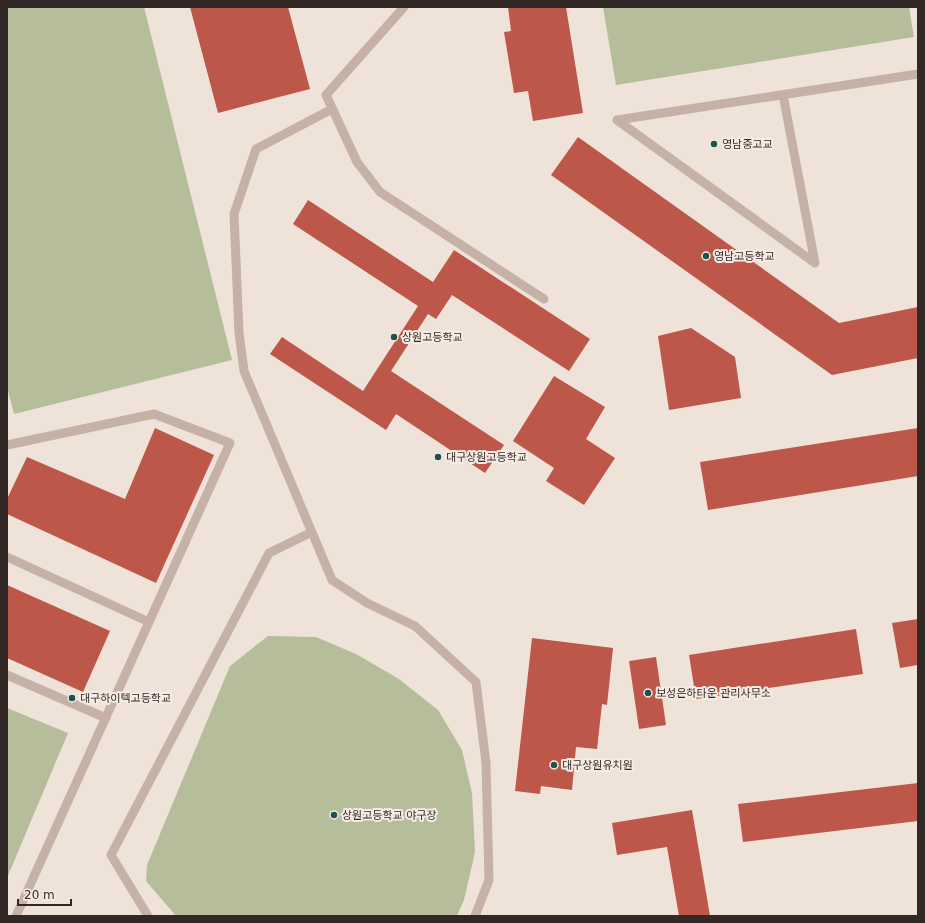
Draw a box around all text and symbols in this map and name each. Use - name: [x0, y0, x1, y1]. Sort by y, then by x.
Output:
- place label: 영남중고교: [722, 138, 773, 151]
- marker: 영남중고교: [709, 139, 719, 149]
- place label: 영남고등학교: [714, 250, 775, 263]
- marker: 영남고등학교: [701, 251, 711, 261]
- place label: 상원고등학교: [402, 331, 463, 344]
- marker: 상원고등학교: [389, 332, 399, 342]
- place label: 대구상원고등학교: [446, 451, 527, 464]
- marker: 대구상원고등학교: [433, 452, 443, 462]
- place label: 보성은하타운 관리사무소: [656, 687, 771, 700]
- marker: 보성은하타운 관리사무소: [643, 688, 653, 698]
- place label: 대구하이텍고등학교: [80, 692, 171, 705]
- marker: 대구하이텍고등학교: [67, 693, 77, 703]
- place label: 대구상원유치원: [562, 759, 633, 772]
- marker: 대구상원유치원: [549, 760, 559, 770]
- place label: 상원고등학교 야구장: [342, 809, 437, 822]
- marker: 상원고등학교 야구장: [329, 810, 339, 820]
- scale bar: [18, 881, 71, 907]
- text: 20 m: [24, 888, 55, 902]

